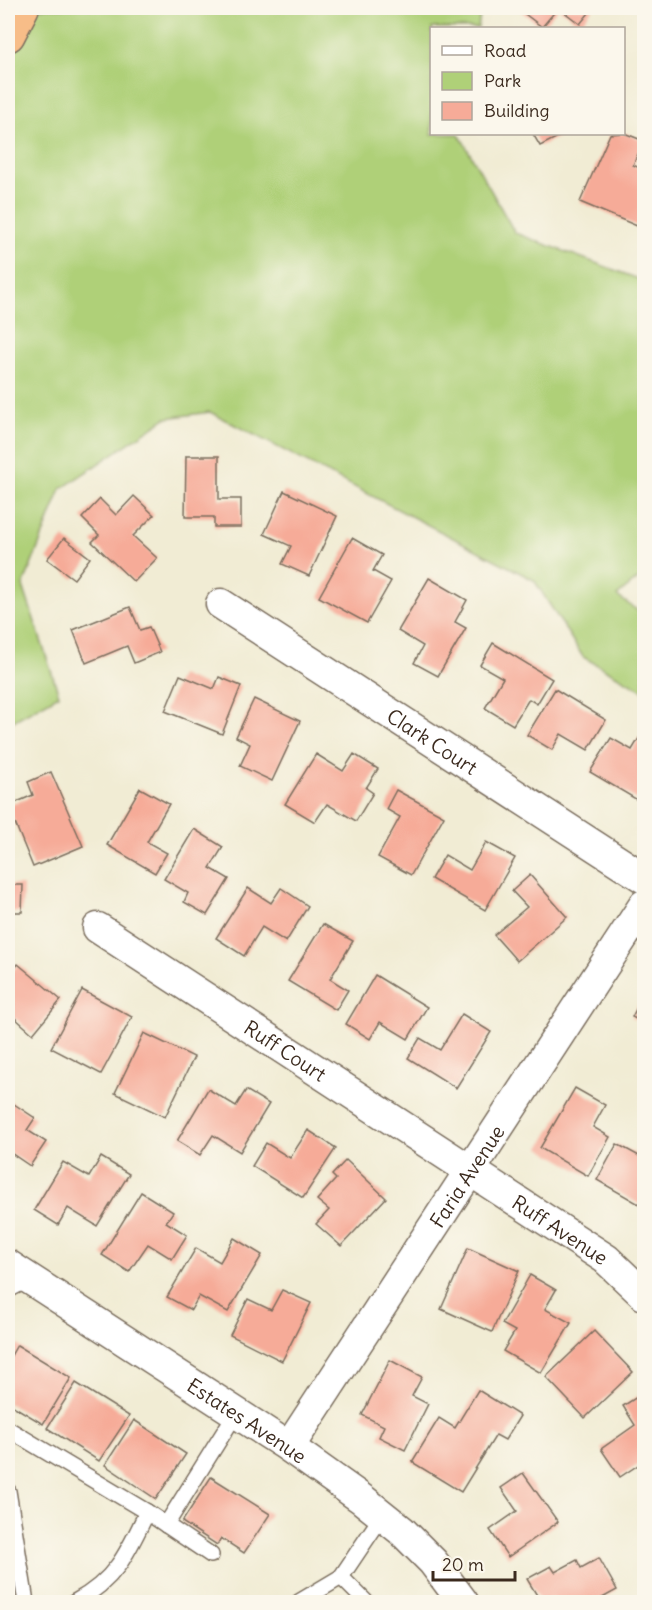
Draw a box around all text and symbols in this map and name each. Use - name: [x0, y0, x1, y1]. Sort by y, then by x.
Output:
- legend: [430, 27, 625, 135]
- text: Road: [484, 39, 527, 62]
- text: Park: [484, 69, 521, 92]
- text: Building: [484, 99, 549, 122]
- street label: Clark Court: [382, 703, 483, 780]
- street label: Ruff Court: [240, 1014, 332, 1086]
- street label: Faria Avenue: [424, 1120, 509, 1232]
- street label: Ruff Avenue: [508, 1189, 613, 1270]
- street label: Estates Avenue: [183, 1372, 312, 1468]
- scale bar: [433, 1544, 516, 1582]
- text: 20 m: [442, 1553, 484, 1576]

